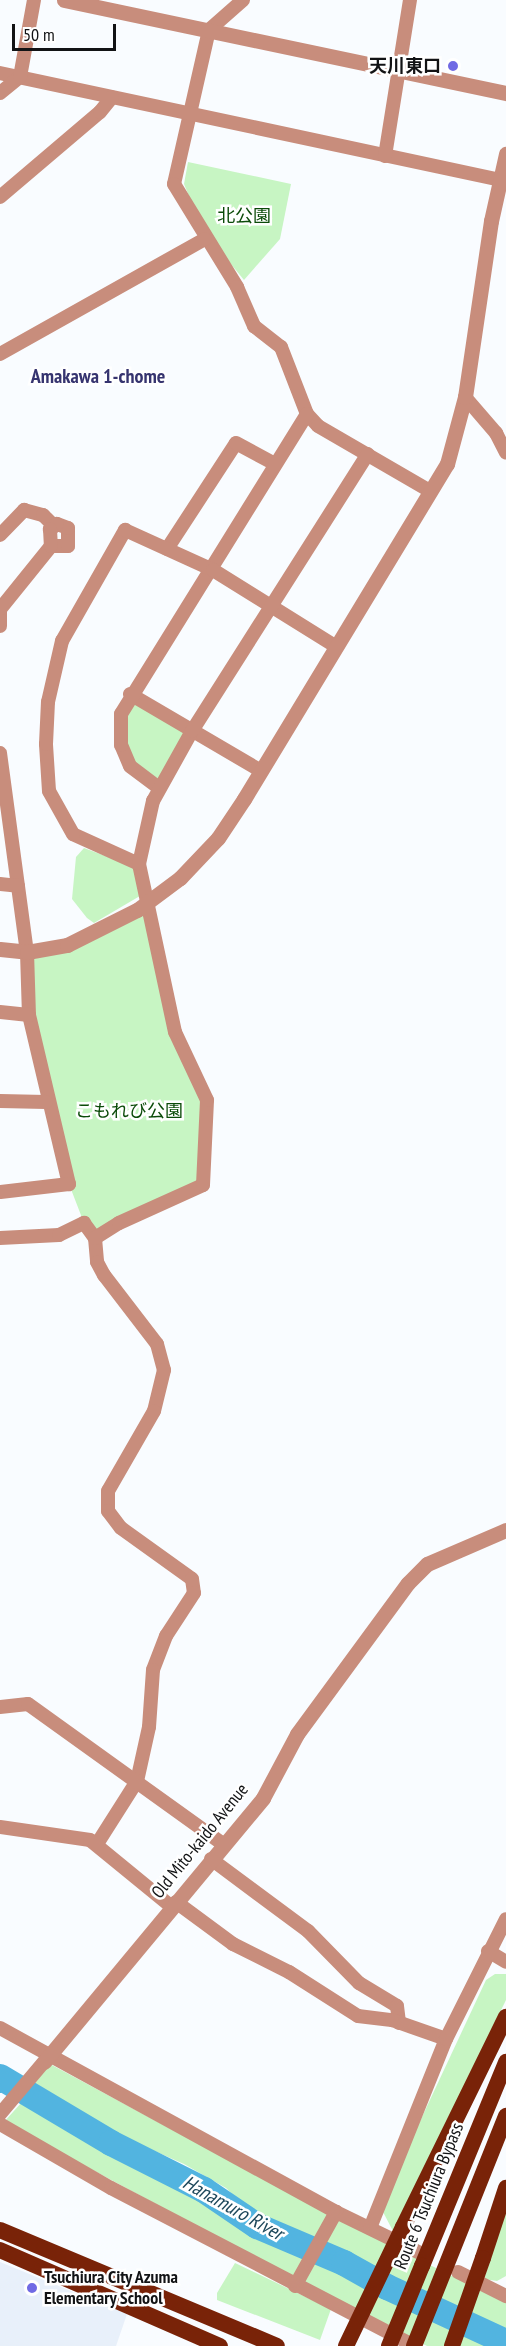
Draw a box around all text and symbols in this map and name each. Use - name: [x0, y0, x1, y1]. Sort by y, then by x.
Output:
- scale bar: [15, 12, 118, 50]
- text: 50 m: [23, 23, 55, 46]
- place label: 天川東口: [369, 55, 441, 77]
- marker: 天川東口: [446, 59, 460, 73]
- park label: 北公園: [217, 205, 271, 227]
- district label: Amakawa 1-chome: [31, 364, 165, 388]
- park label: こもれび公園: [75, 1100, 183, 1122]
- street label: Old Mito-kaido Avenue: [147, 1779, 253, 1903]
- street label: Route 6 Tsuchiura Bypass: [390, 2119, 468, 2273]
- water label: Hanamuro River: [179, 2171, 287, 2245]
- place label: Tsuchiura City Azuma Elementary School: [44, 2267, 179, 2310]
- marker: Tsuchiura City Azuma Elementary School: [25, 2281, 39, 2295]

